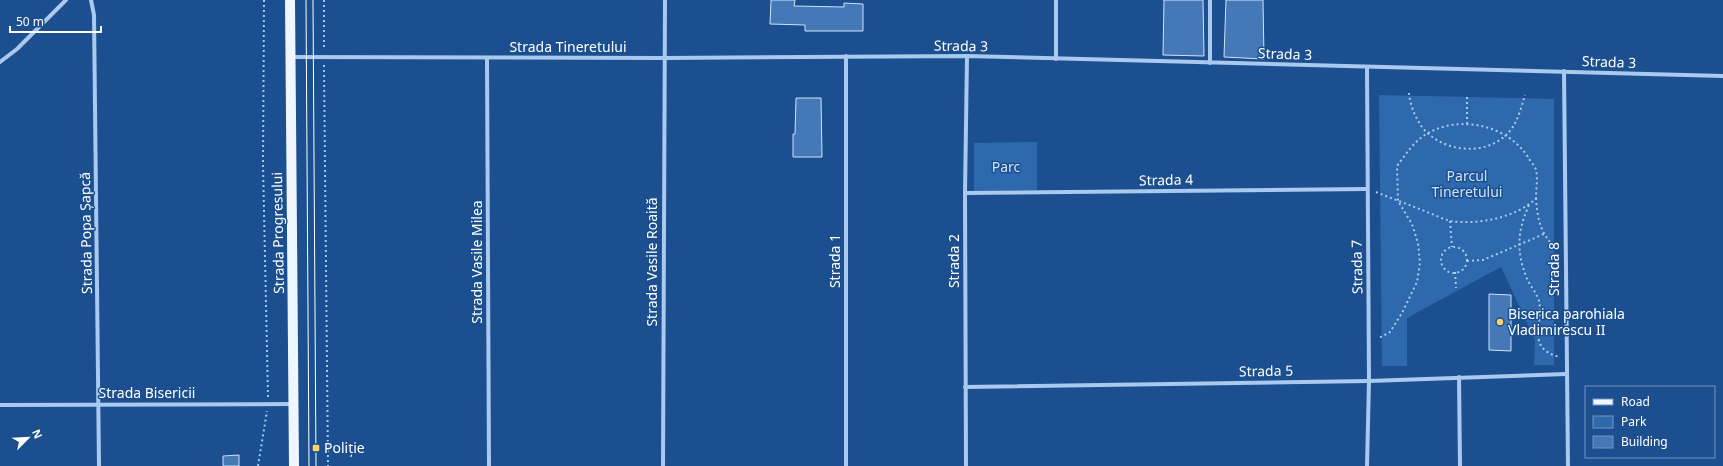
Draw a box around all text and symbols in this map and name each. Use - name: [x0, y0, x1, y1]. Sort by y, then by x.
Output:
- scale bar: [10, 8, 101, 34]
- text: 50 m: [16, 13, 44, 30]
- street label: Strada 3: [934, 36, 988, 55]
- street label: Strada Tineretului: [509, 37, 627, 56]
- street label: Strada 3: [1258, 43, 1312, 64]
- street label: Strada 3: [1582, 51, 1636, 72]
- park label: Parc: [992, 157, 1021, 176]
- park label: Parcul Tineretului: [1432, 166, 1502, 201]
- street label: Strada 4: [1139, 170, 1193, 189]
- street label: Strada Popa Șapcă: [75, 172, 96, 294]
- street label: Strada Progresului: [267, 172, 288, 294]
- street label: Strada Vasile Roaită: [642, 197, 661, 327]
- street label: Strada Vasile Milea: [467, 200, 486, 324]
- street label: Strada 1: [825, 234, 844, 288]
- street label: Strada 2: [944, 234, 963, 288]
- street label: Strada 7: [1347, 240, 1366, 294]
- street label: Strada 8: [1544, 242, 1563, 296]
- place label: Biserica parohiala Vladimirescu II: [1508, 304, 1625, 339]
- marker: Biserica parohiala Vladimirescu II: [1495, 317, 1505, 327]
- street label: Strada 5: [1239, 361, 1293, 380]
- street label: Strada Bisericii: [99, 383, 195, 402]
- legend: [1585, 386, 1715, 458]
- text: Road: [1621, 393, 1650, 410]
- text: Park: [1621, 413, 1647, 430]
- north arrow: [8, 418, 48, 458]
- text: N: [29, 427, 46, 441]
- text: Building: [1621, 433, 1668, 450]
- place label: Poliție: [324, 438, 365, 457]
- marker: Poliție: [311, 443, 321, 453]

